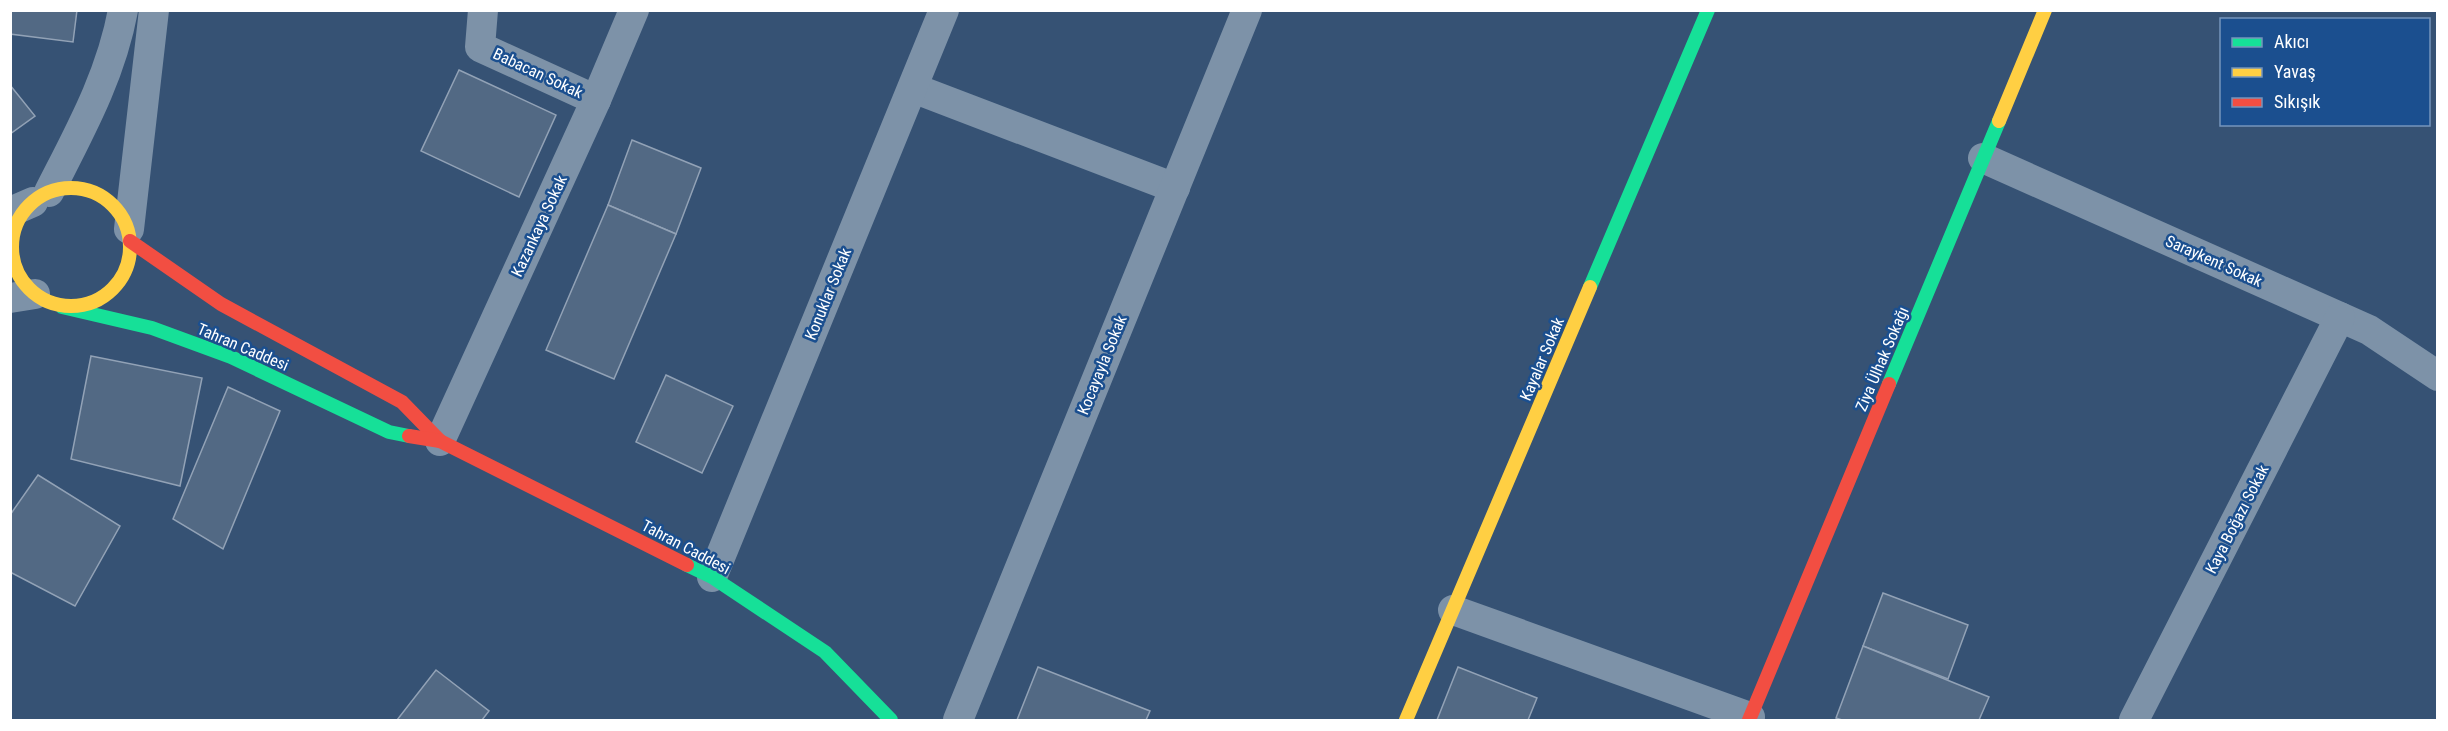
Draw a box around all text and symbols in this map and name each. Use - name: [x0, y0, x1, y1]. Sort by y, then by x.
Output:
- legend: [2220, 18, 2430, 126]
- text: Akıcı: [2274, 31, 2309, 52]
- street label: Babacan Sokak: [490, 44, 587, 102]
- text: Yavaş: [2274, 61, 2316, 82]
- text: Sıkışık: [2274, 91, 2320, 112]
- street label: Kazankaya Sokak: [507, 171, 571, 280]
- street label: Saraykent Sokak: [2163, 231, 2266, 291]
- street label: Konuklar Sokak: [801, 244, 855, 343]
- street label: Ziya Ülhak Sokağı: [1851, 304, 1913, 414]
- street label: Kocayayla Sokak: [1073, 312, 1131, 418]
- street label: Kayalar Sokak: [1516, 314, 1568, 404]
- street label: Tahran Caddesi: [194, 319, 292, 375]
- street label: Kaya Boğazı Sokak: [2201, 461, 2273, 576]
- street label: Tahran Caddesi: [638, 516, 734, 578]

